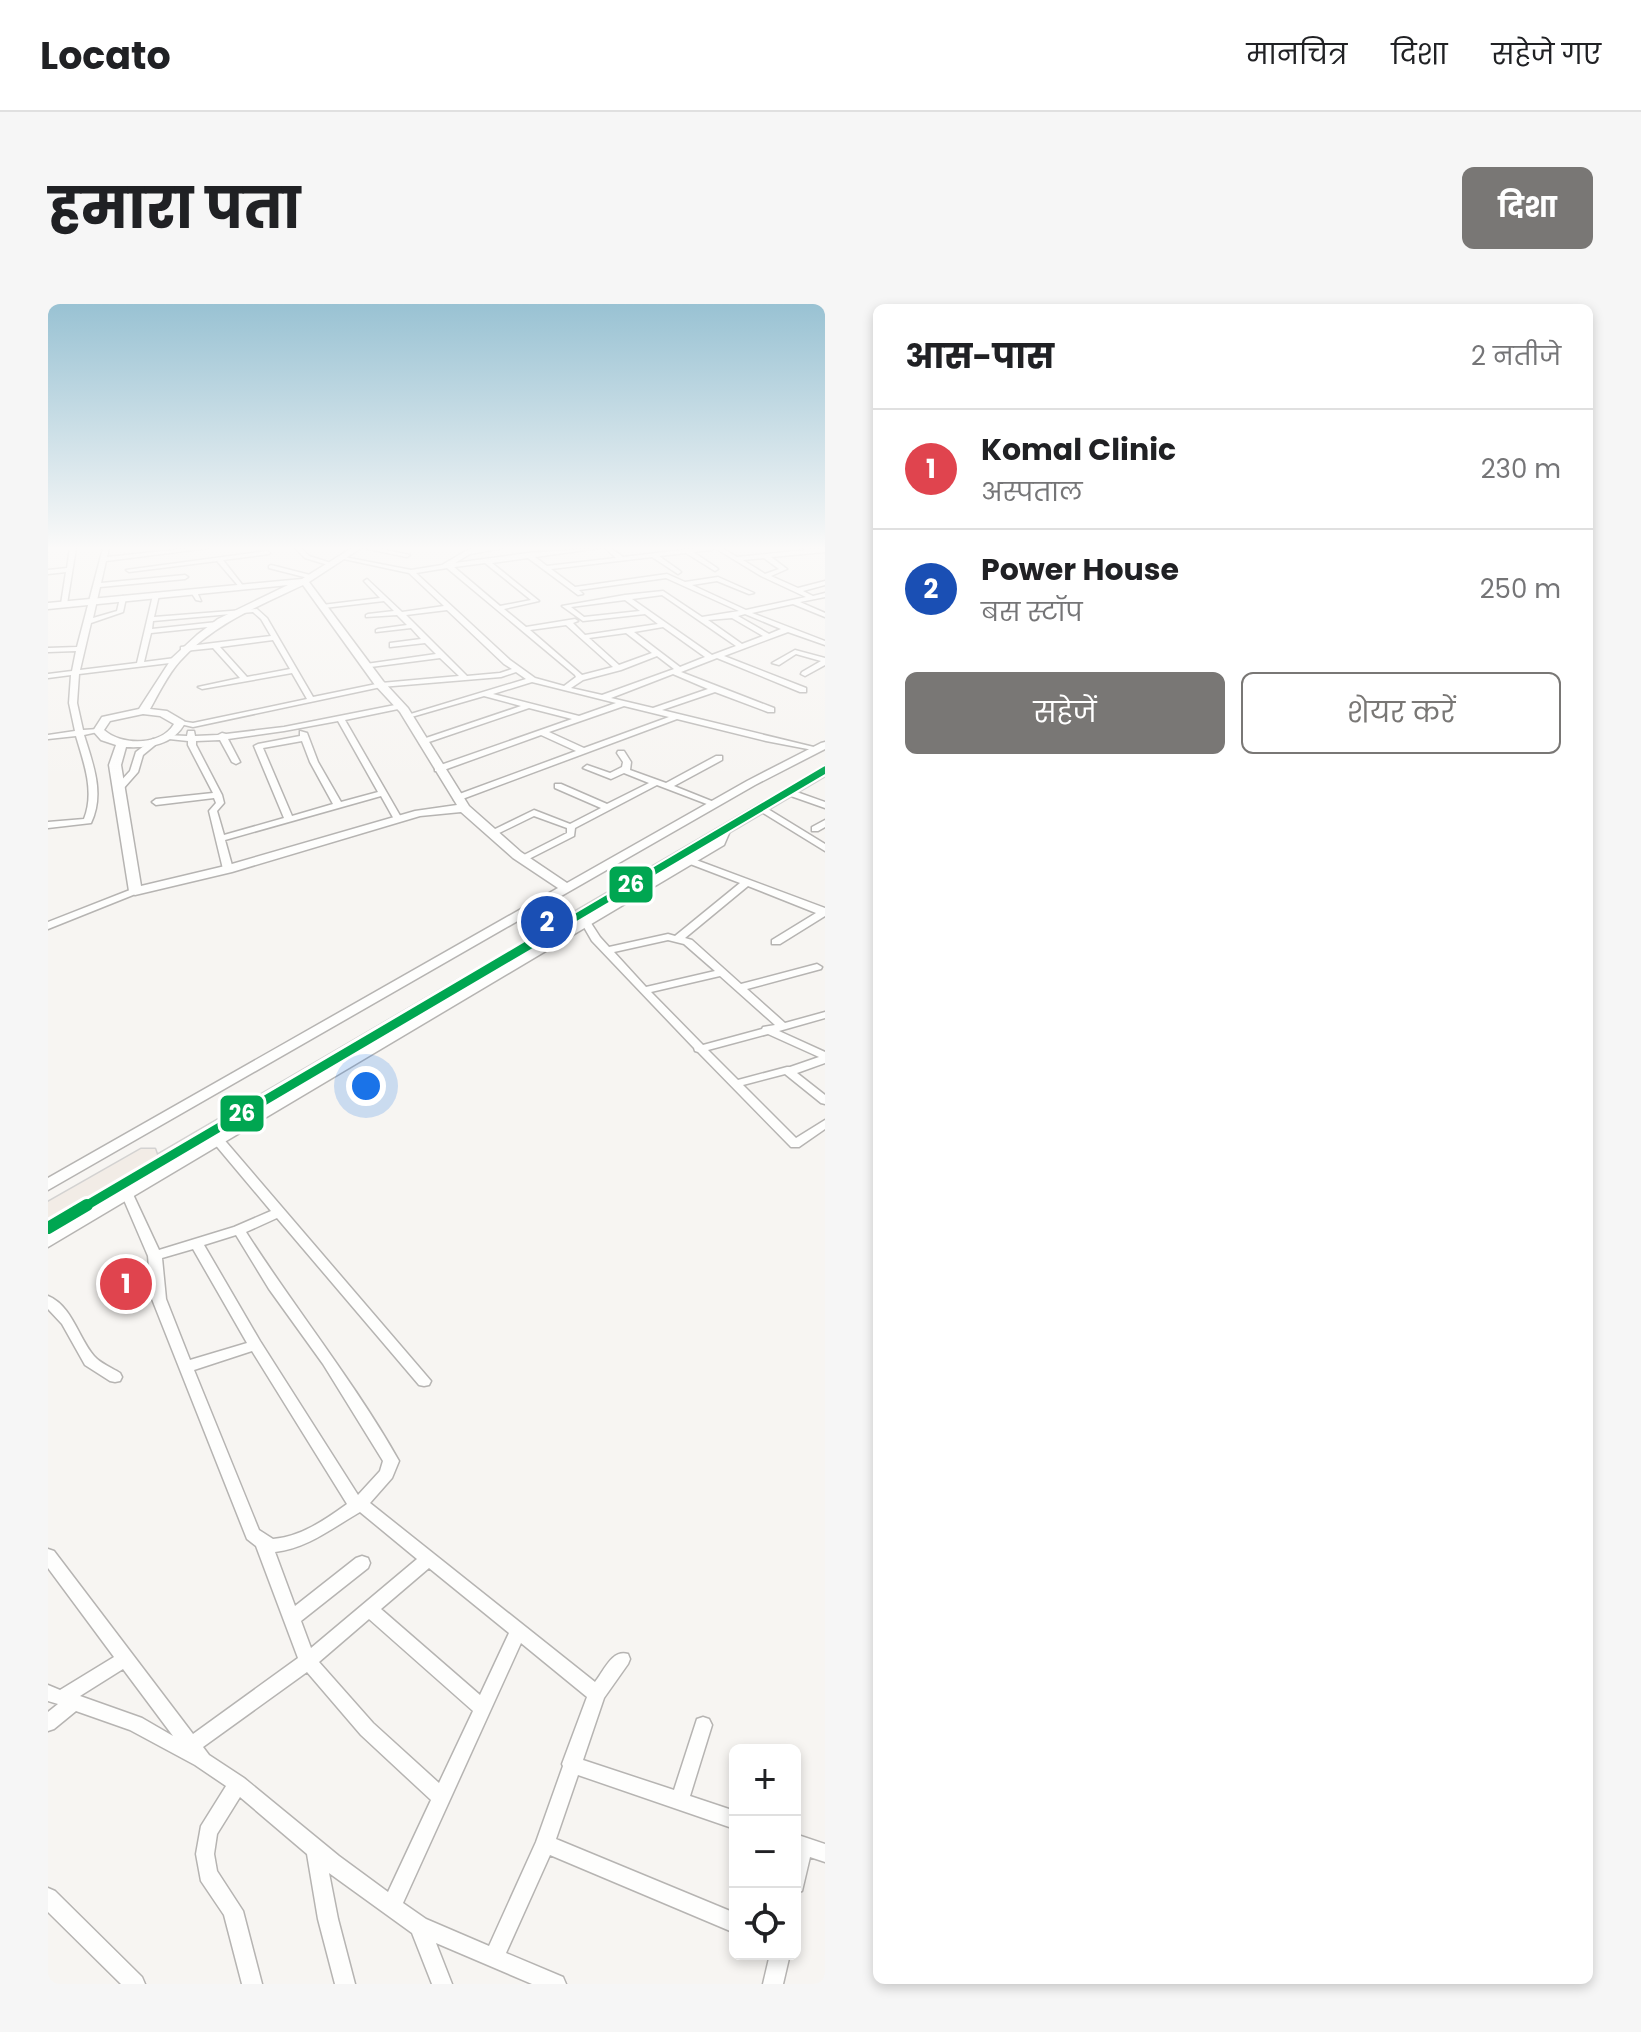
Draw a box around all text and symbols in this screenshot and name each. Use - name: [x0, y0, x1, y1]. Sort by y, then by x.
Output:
- text: Locato: [40, 29, 171, 82]
- text: मानचित्र: [1247, 35, 1347, 74]
- text: दिशा: [1391, 35, 1448, 74]
- text: सहेजे गए: [1492, 35, 1601, 74]
- button: दिशा: [1462, 167, 1593, 249]
- text: हमारा पता: [48, 169, 301, 248]
- text: आस-पास: [905, 332, 1054, 380]
- text: 2 नतीजे: [1471, 338, 1561, 374]
- text: Komal Clinic: [981, 428, 1176, 471]
- text: 1: [926, 451, 936, 487]
- text: 230 m: [1481, 451, 1561, 487]
- text: अस्पताल: [981, 474, 1082, 510]
- text: Power House: [981, 548, 1179, 591]
- text: 2: [924, 571, 938, 607]
- text: 250 m: [1480, 571, 1561, 607]
- text: बस स्टॉप: [981, 594, 1082, 630]
- button: सहेजें: [905, 672, 1225, 754]
- button: शेयर करें: [1241, 672, 1561, 754]
- line badge: 26: [608, 865, 654, 904]
- text: 26: [618, 869, 644, 900]
- pin: 2: [521, 892, 573, 952]
- your location: [346, 1066, 386, 1106]
- line badge: 26: [219, 1094, 265, 1133]
- text: 26: [229, 1098, 255, 1129]
- pin: 1: [100, 1254, 152, 1314]
- map controls: [729, 1744, 801, 1960]
- button: +: [729, 1744, 801, 1816]
- button: −: [729, 1816, 801, 1888]
- button: locate: [729, 1888, 801, 1960]

